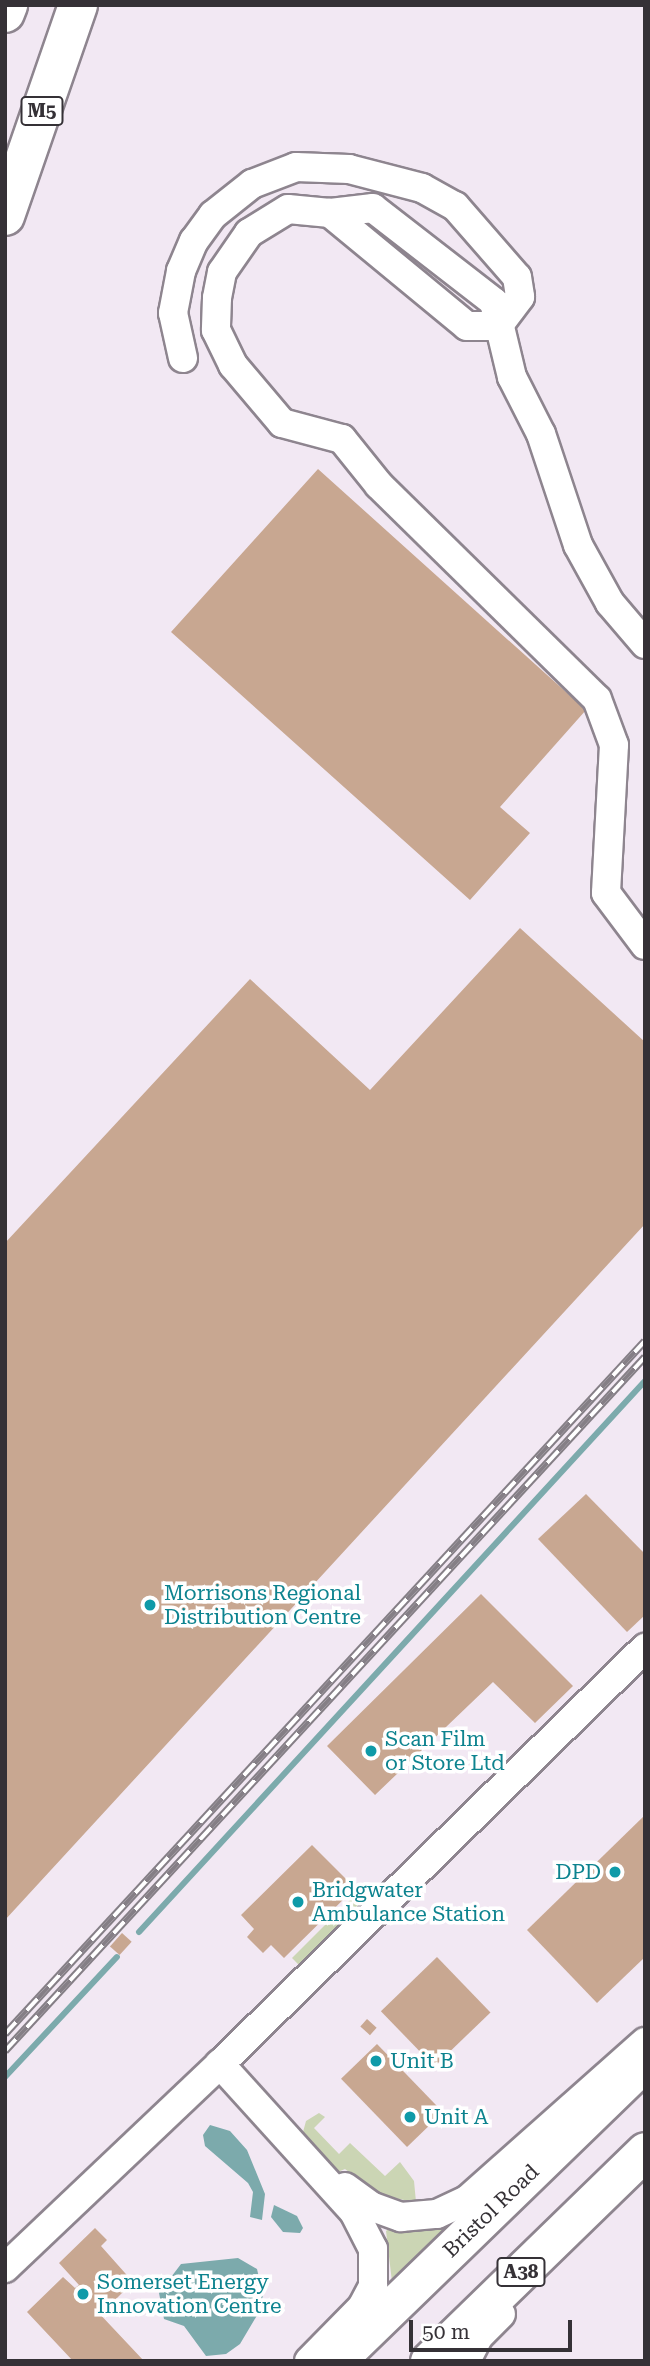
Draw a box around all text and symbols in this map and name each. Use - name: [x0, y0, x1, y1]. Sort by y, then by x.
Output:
- road number: M5: [19, 96, 65, 127]
- place label: Morrisons Regional Distribution Centre: [164, 1580, 361, 1630]
- marker: Morrisons Regional Distribution Centre: [142, 1597, 158, 1613]
- place label: Scan Film or Store Ltd: [385, 1726, 505, 1776]
- marker: Scan Film or Store Ltd: [363, 1743, 379, 1759]
- place label: DPD: [555, 1859, 601, 1885]
- marker: DPD: [607, 1864, 623, 1880]
- place label: Bridgwater Ambulance Station: [312, 1877, 505, 1927]
- marker: Bridgwater Ambulance Station: [290, 1894, 306, 1910]
- place label: Unit B: [390, 2048, 454, 2074]
- marker: Unit B: [368, 2053, 384, 2069]
- place label: Unit A: [424, 2104, 488, 2130]
- marker: Unit A: [402, 2109, 418, 2125]
- street label: Bristol Road: [438, 2159, 544, 2263]
- road number: A38: [495, 2256, 547, 2288]
- place label: Somerset Energy Innovation Centre: [97, 2269, 282, 2319]
- marker: Somerset Energy Innovation Centre: [75, 2286, 91, 2302]
- scale bar: [412, 2306, 575, 2350]
- text: 50 m: [422, 2320, 470, 2344]

